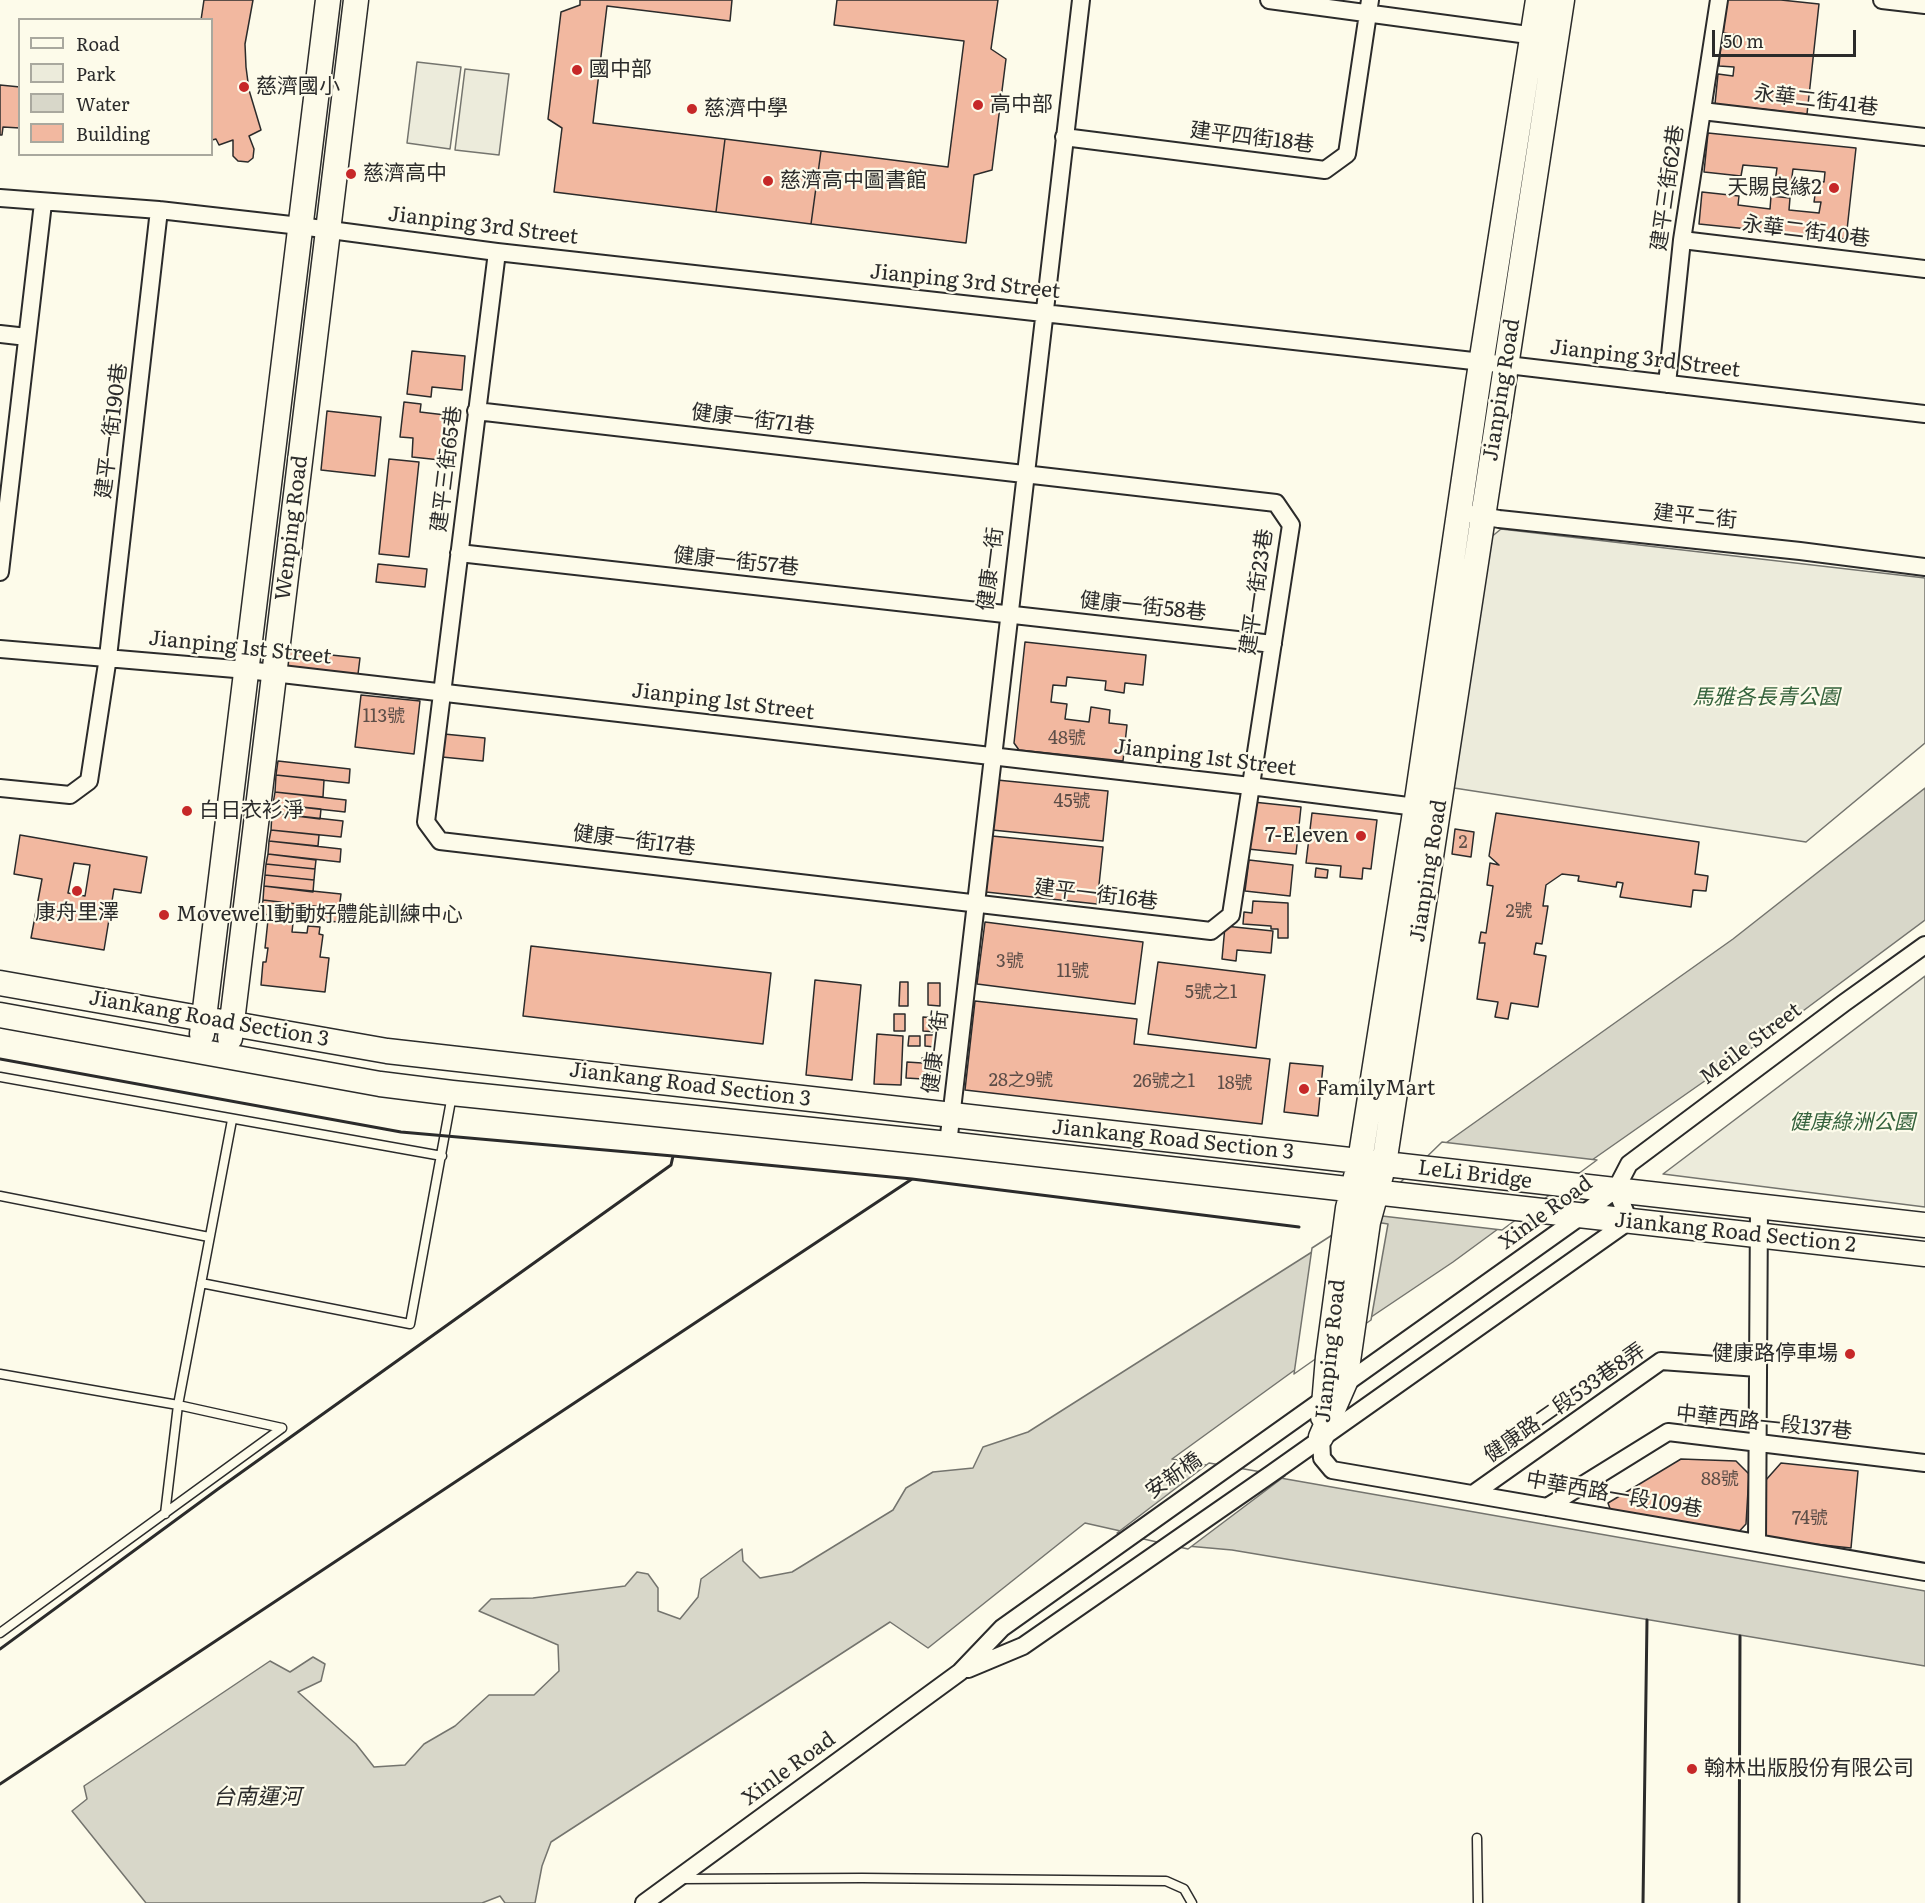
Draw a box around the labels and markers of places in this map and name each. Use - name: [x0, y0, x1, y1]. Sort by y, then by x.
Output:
- place label: 國中部: [589, 57, 652, 83]
- marker: 國中部: [570, 63, 584, 77]
- place label: 慈濟國小: [256, 74, 340, 100]
- marker: 慈濟國小: [237, 80, 251, 94]
- place label: 高中部: [990, 92, 1053, 118]
- place label: 慈濟中學: [704, 96, 788, 122]
- marker: 高中部: [971, 98, 985, 112]
- marker: 慈濟中學: [685, 102, 699, 116]
- place label: 慈濟高中: [363, 161, 447, 187]
- marker: 慈濟高中: [344, 167, 358, 181]
- place label: 慈濟高中圖書館: [780, 168, 927, 194]
- marker: 慈濟高中圖書館: [761, 174, 775, 188]
- place label: 天賜良緣2: [1727, 175, 1822, 201]
- marker: 天賜良緣2: [1827, 181, 1841, 195]
- place label: 白日衣衫淨: [199, 798, 304, 824]
- marker: 白日衣衫淨: [180, 804, 194, 818]
- place label: 7-Eleven: [1265, 823, 1349, 849]
- marker: 7-Eleven: [1354, 829, 1368, 843]
- marker: 康舟里澤: [70, 884, 84, 898]
- place label: 康舟里澤: [35, 900, 119, 926]
- place label: Movewell動動好體能訓練中心: [176, 902, 463, 928]
- marker: Movewell動動好體能訓練中心: [157, 908, 171, 922]
- place label: FamilyMart: [1316, 1076, 1435, 1102]
- marker: FamilyMart: [1297, 1082, 1311, 1096]
- place label: 健康路停車場: [1712, 1341, 1838, 1367]
- marker: 健康路停車場: [1843, 1347, 1857, 1361]
- place label: 翰林出版股份有限公司: [1704, 1756, 1914, 1782]
- marker: 翰林出版股份有限公司: [1685, 1762, 1699, 1776]

